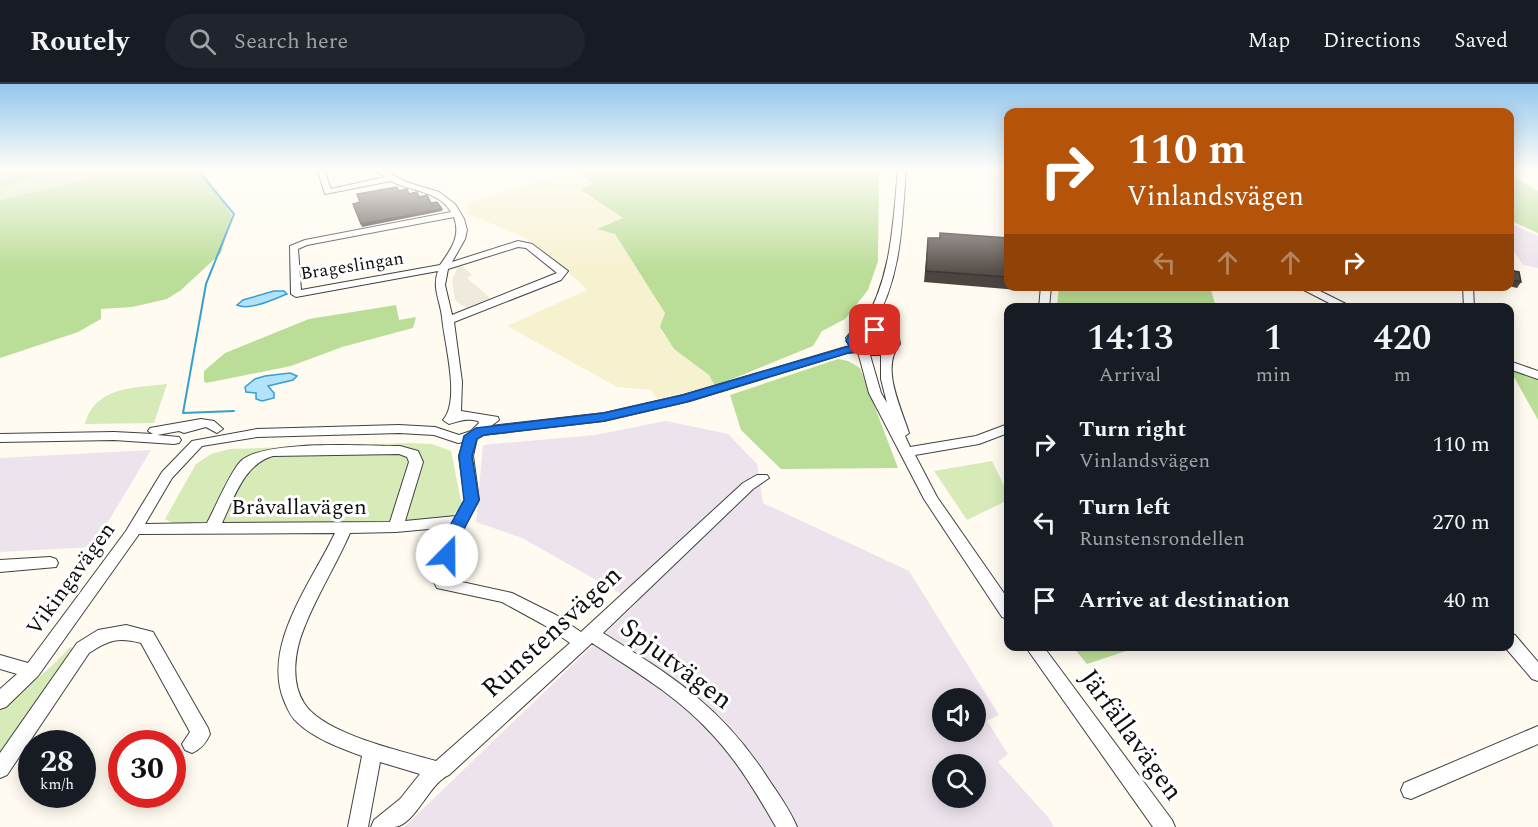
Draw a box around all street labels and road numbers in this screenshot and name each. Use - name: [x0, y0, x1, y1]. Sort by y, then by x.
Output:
- street label: Brageslingan: [298, 245, 406, 287]
- street label: Bråvallavägen: [231, 491, 367, 524]
- street label: Vikingavägen: [18, 515, 124, 643]
- street label: Runstensvägen: [472, 555, 632, 709]
- street label: Spjutvägen: [611, 607, 741, 721]
- street label: Järfällavägen: [1069, 660, 1193, 810]

